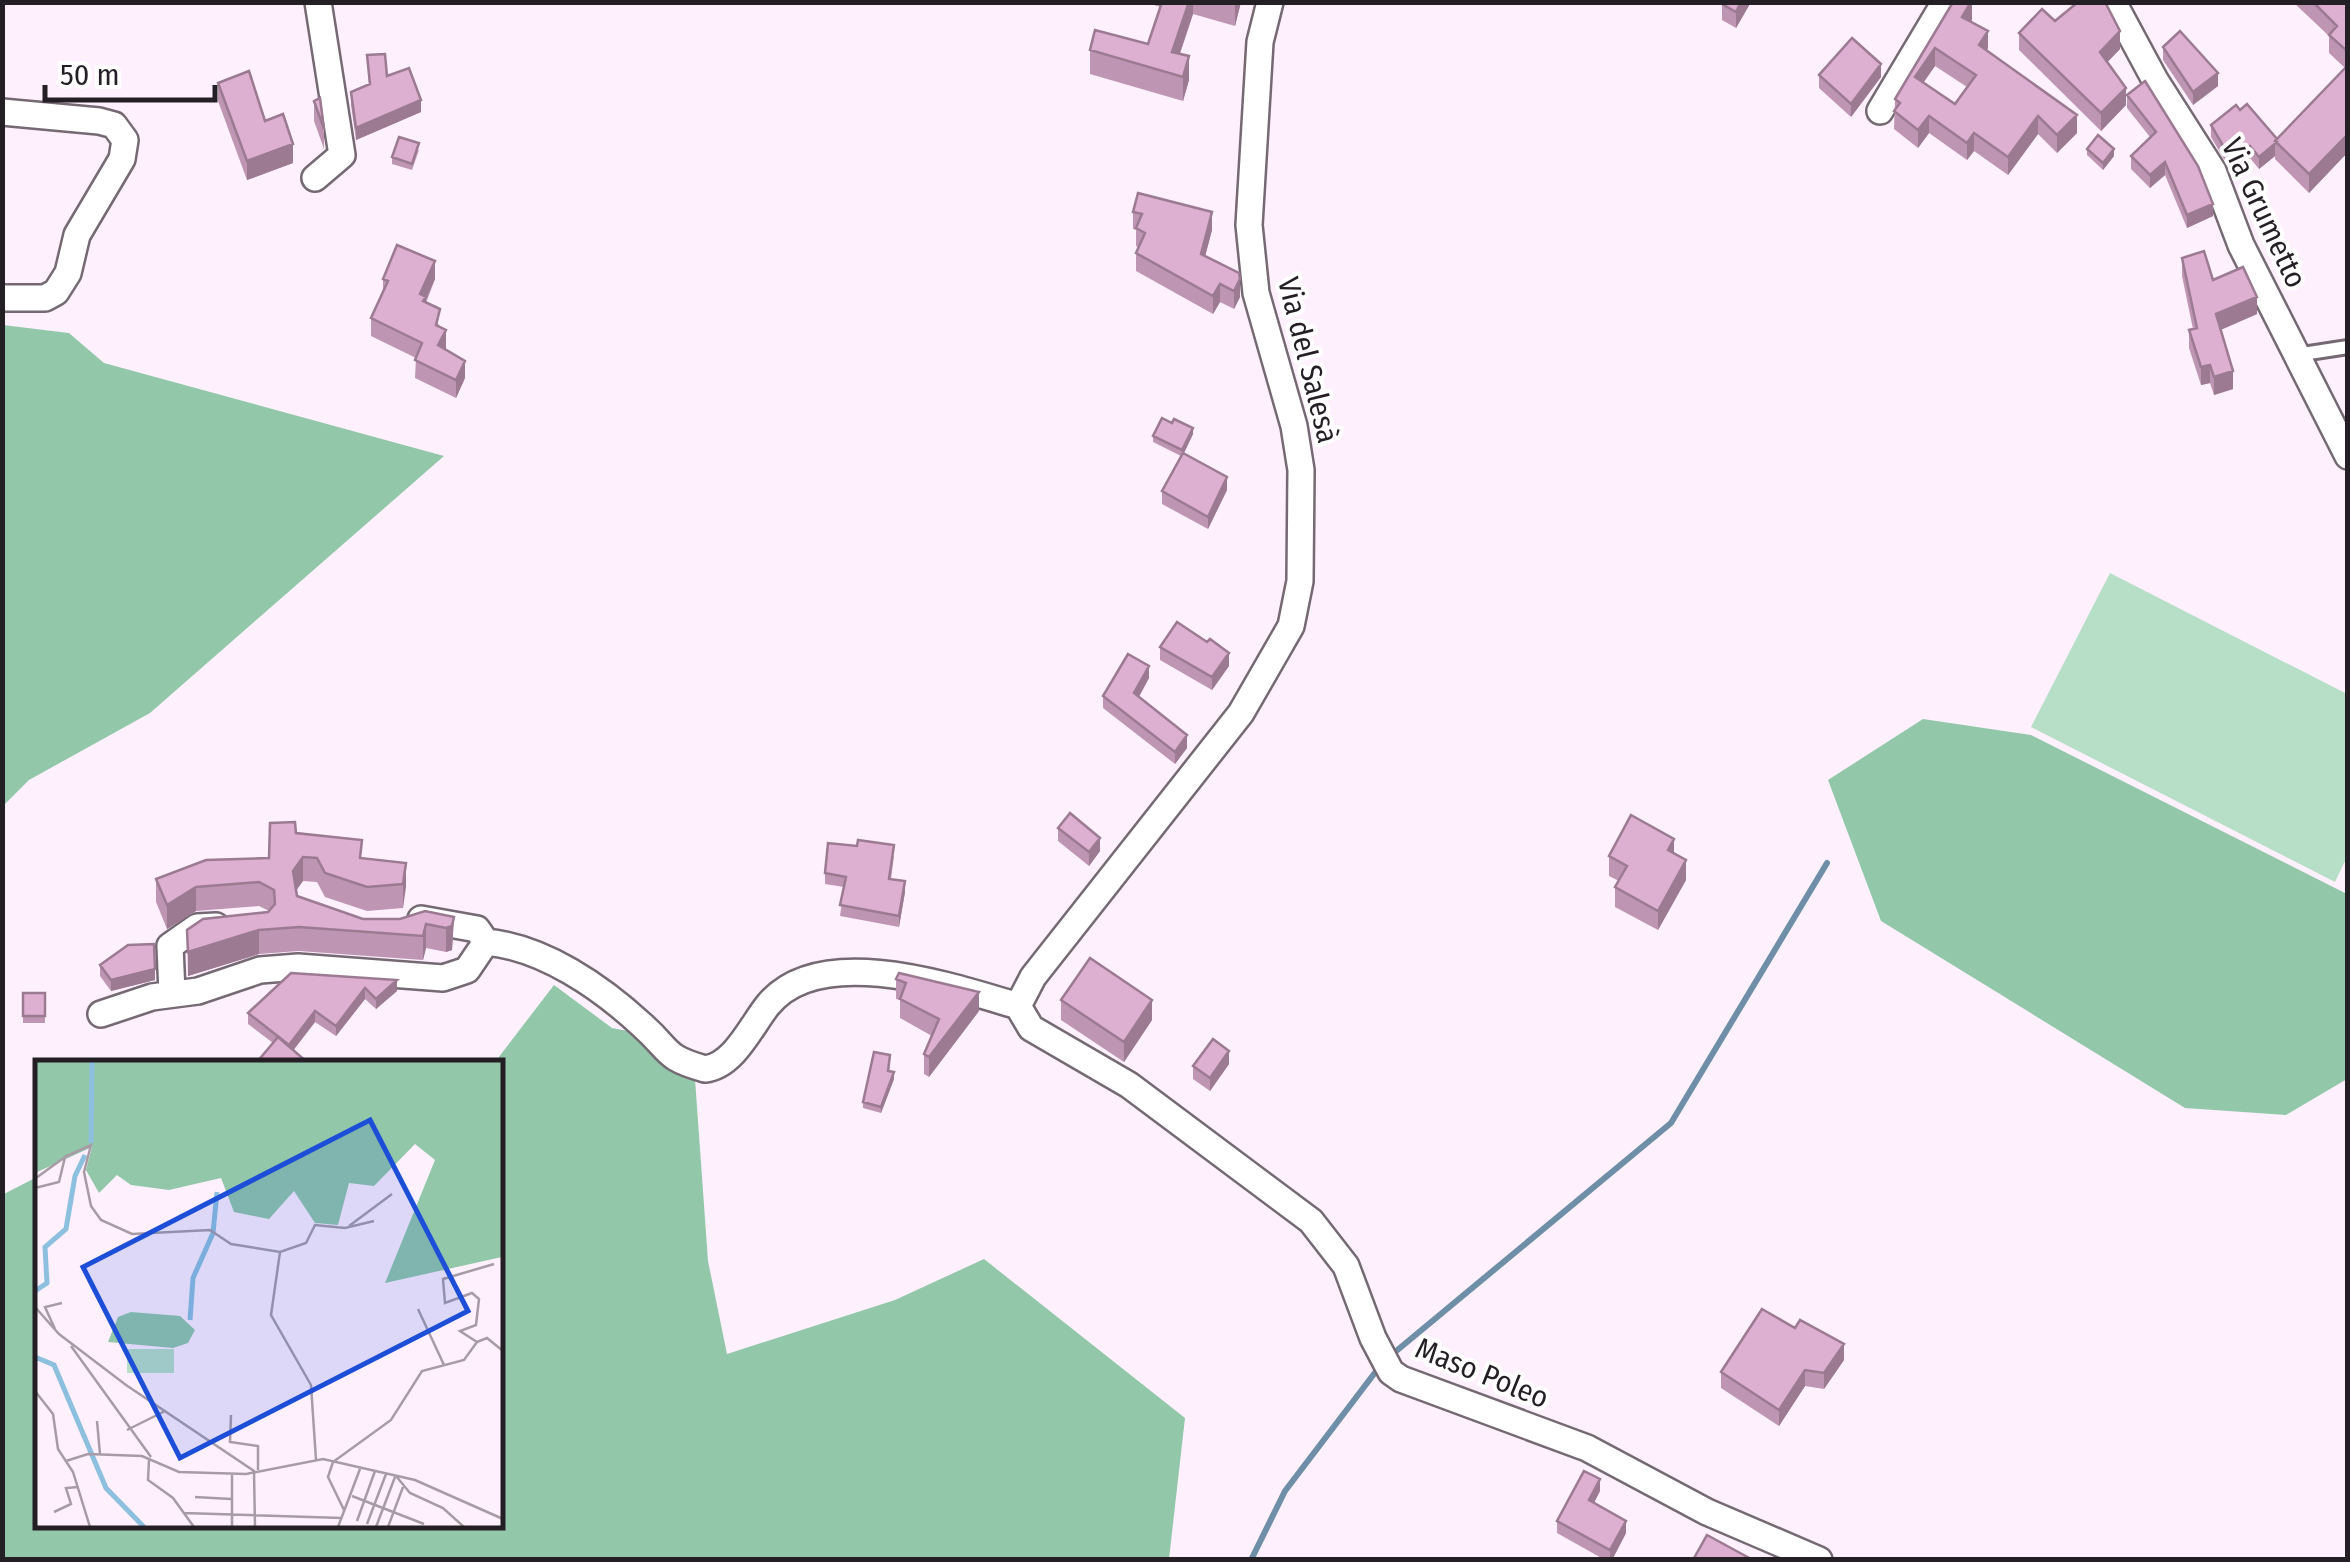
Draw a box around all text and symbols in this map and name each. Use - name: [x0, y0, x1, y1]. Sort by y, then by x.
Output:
- scale bar: [45, 40, 215, 102]
- text: 50 m: [60, 57, 120, 93]
- street label: Via Grumetto: [2214, 133, 2314, 293]
- street label: Via del Salesà: [1270, 273, 1346, 447]
- inset map: [35, 1060, 502, 1527]
- street label: Maso Poleo: [1410, 1330, 1554, 1416]

